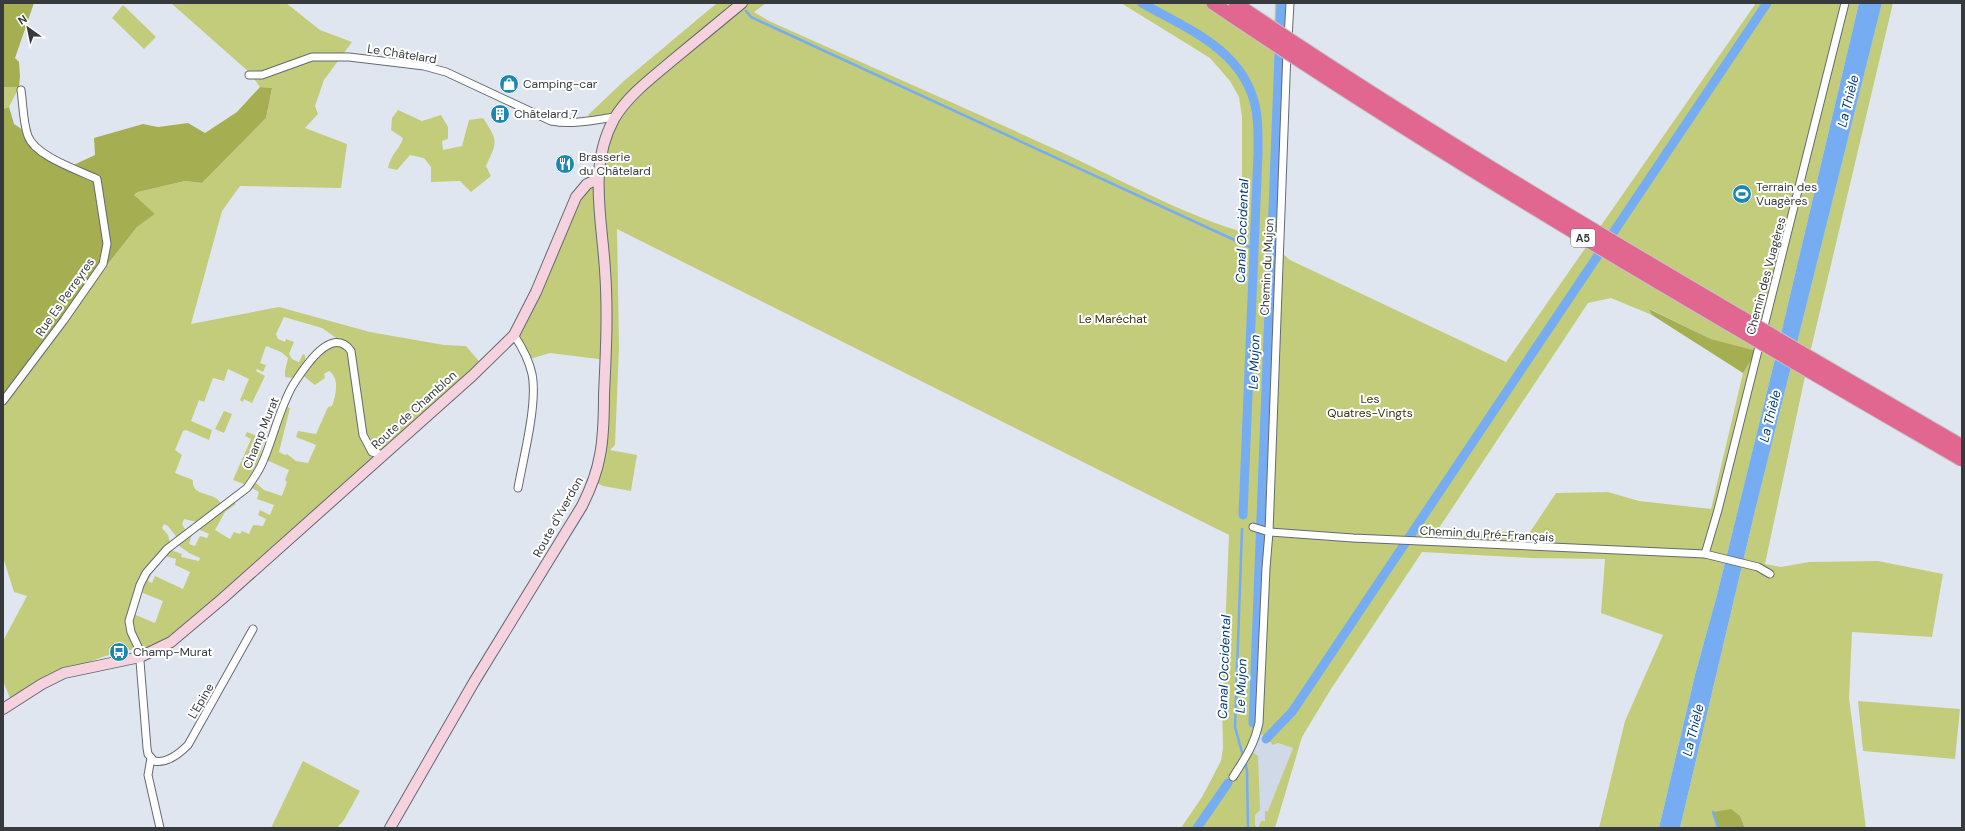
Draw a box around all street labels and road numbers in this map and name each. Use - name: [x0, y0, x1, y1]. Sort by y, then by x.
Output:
- street label: Le Châtelard: [366, 41, 438, 67]
- street label: Chemin des Vuagères: [1743, 215, 1789, 337]
- street label: Chemin du Mujon: [1256, 218, 1278, 316]
- road number: A5: [1571, 229, 1595, 247]
- street label: Rue Es Perreyres: [32, 255, 98, 339]
- street label: Route de Chamblon: [368, 367, 460, 453]
- street label: Champ Murat: [239, 395, 283, 471]
- street label: Route d'Yverdon: [529, 474, 587, 560]
- street label: Chemin du Pré-Français: [1419, 522, 1555, 546]
- street label: L'Epine: [184, 680, 218, 722]

